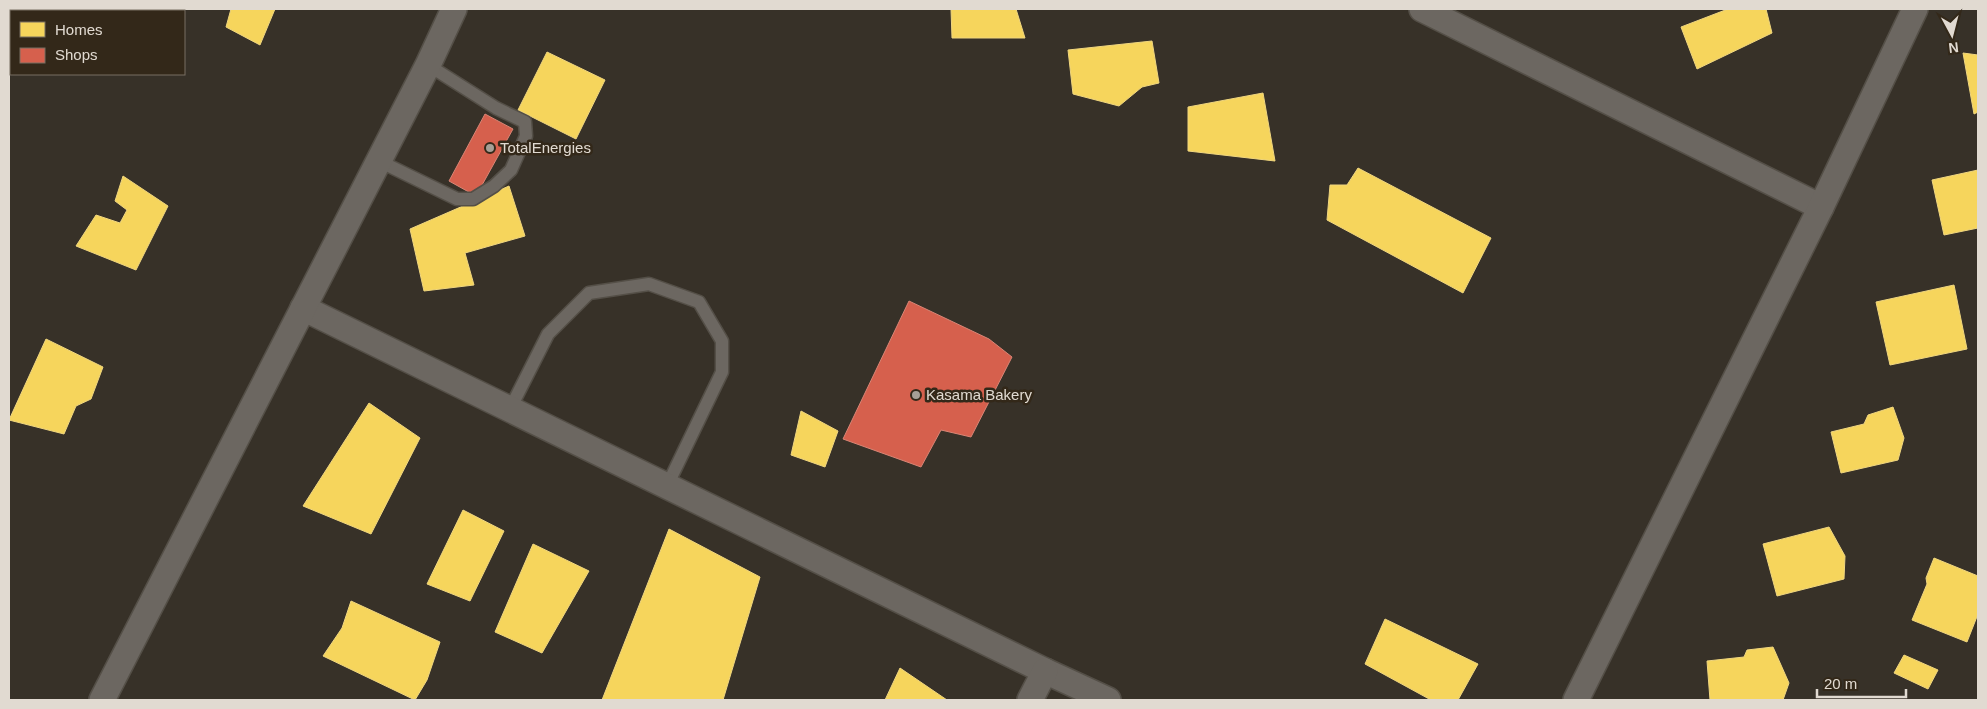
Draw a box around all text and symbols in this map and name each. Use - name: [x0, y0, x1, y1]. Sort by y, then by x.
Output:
- legend: [10, 10, 185, 75]
- north arrow: [1927, 10, 1977, 60]
- text: Homes: [55, 21, 103, 38]
- text: N: [1948, 39, 1960, 56]
- text: Shops: [55, 46, 98, 63]
- place label: TotalEnergies: [500, 139, 591, 156]
- marker: TotalEnergies: [484, 142, 496, 154]
- place label: Kasama Bakery: [926, 386, 1032, 403]
- marker: Kasama Bakery: [910, 389, 922, 401]
- scale bar: [1817, 666, 1906, 698]
- text: 20 m: [1824, 675, 1857, 692]

